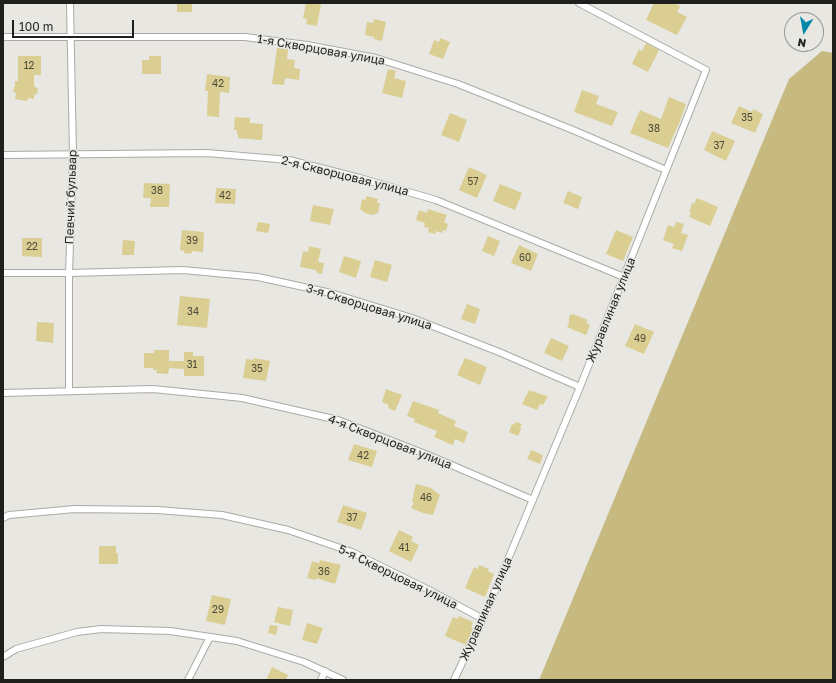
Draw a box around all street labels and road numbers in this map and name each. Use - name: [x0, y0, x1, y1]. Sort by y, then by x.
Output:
- street label: 1-я Скворцовая улица: [256, 32, 386, 68]
- street label: Певчий бульвар: [62, 149, 80, 245]
- street label: 2-я Скворцовая улица: [280, 153, 410, 199]
- street label: Журавлиная улица: [583, 255, 639, 365]
- street label: 3-я Скворцовая улица: [304, 281, 434, 333]
- street label: 4-я Скворцовая улица: [326, 412, 454, 472]
- street label: 5-я Скворцовая улица: [336, 542, 460, 612]
- street label: Журавлиная улица: [457, 555, 515, 663]

